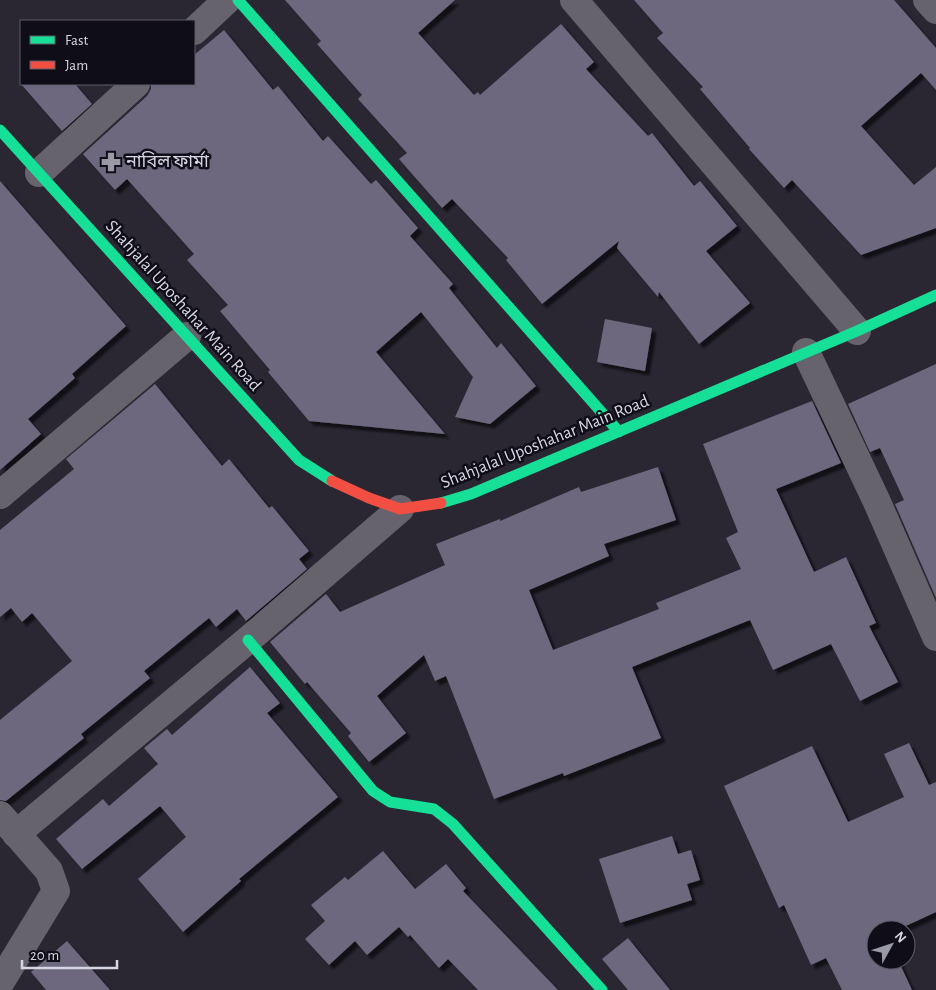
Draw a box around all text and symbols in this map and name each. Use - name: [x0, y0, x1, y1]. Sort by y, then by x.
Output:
- legend: [20, 20, 195, 85]
- text: Fast: [65, 33, 89, 48]
- text: Jam: [65, 58, 88, 73]
- place label: নাবিল ফার্মা: [125, 150, 209, 171]
- pharmacy icon: নাবিল ফার্মা: [100, 151, 122, 173]
- street label: Shahjalal Uposhahar Main Road: [102, 217, 264, 395]
- street label: Shahjalal Uposhahar Main Road: [438, 392, 652, 492]
- north arrow: [866, 920, 916, 970]
- text: N: [892, 929, 909, 946]
- scale bar: [22, 938, 118, 970]
- text: 20 m: [30, 948, 59, 963]

